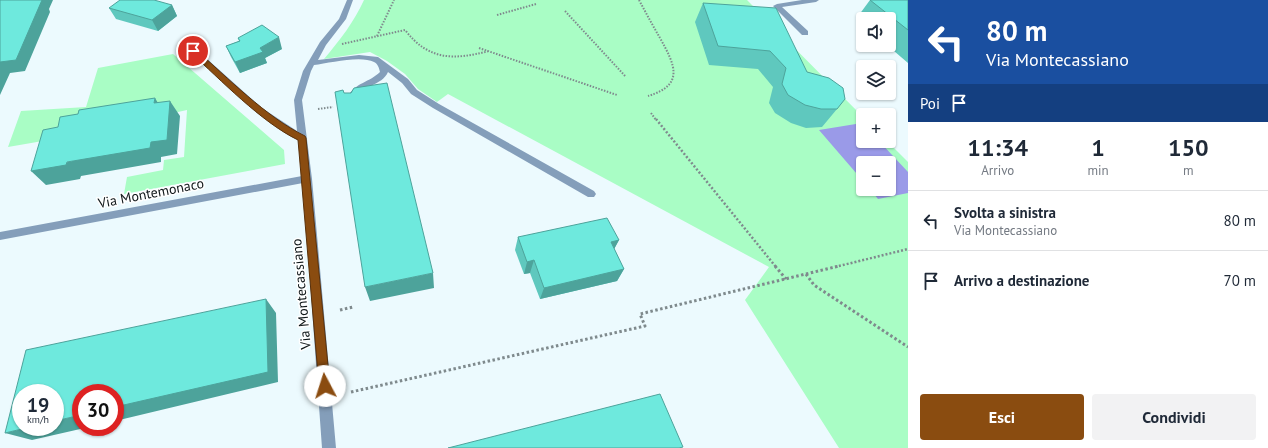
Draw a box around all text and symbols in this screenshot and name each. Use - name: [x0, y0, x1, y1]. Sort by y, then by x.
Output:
- map controls: [856, 12, 896, 196]
- button: sound: [856, 12, 896, 52]
- text: 80 m: [986, 12, 1047, 49]
- icon: left: [920, 16, 972, 68]
- pin: [176, 34, 210, 68]
- icon: arrive: [182, 40, 204, 62]
- text: Via Montecassiano: [986, 48, 1129, 71]
- button: layers: [856, 60, 896, 100]
- icon: arrive: [948, 92, 970, 114]
- text: Poi: [920, 94, 940, 113]
- button: +: [856, 108, 896, 148]
- text: 11:34: [967, 132, 1028, 163]
- text: 1: [1091, 132, 1105, 163]
- text: 150: [1168, 132, 1209, 163]
- button: −: [856, 156, 896, 196]
- text: Arrivo: [981, 162, 1014, 179]
- text: min: [1087, 162, 1109, 179]
- text: m: [1183, 162, 1194, 179]
- street label: Via Montemonaco: [96, 174, 205, 212]
- text: Svolta a sinistra: [954, 203, 1056, 222]
- icon: left: [920, 210, 942, 232]
- text: 80 m: [1223, 211, 1256, 230]
- text: Via Montecassiano: [954, 222, 1057, 239]
- street label: Via Montecassiano: [287, 238, 315, 351]
- icon: arrive: [920, 270, 942, 292]
- text: Arrivo a destinazione: [954, 271, 1089, 290]
- text: 70 m: [1223, 271, 1256, 290]
- position arrow: [304, 365, 346, 407]
- speed limit sign: 30: [72, 384, 124, 436]
- text: 19: [27, 392, 49, 418]
- button: Esci: [920, 394, 1084, 440]
- button: Condividi: [1092, 394, 1256, 440]
- text: km/h: [27, 413, 49, 426]

